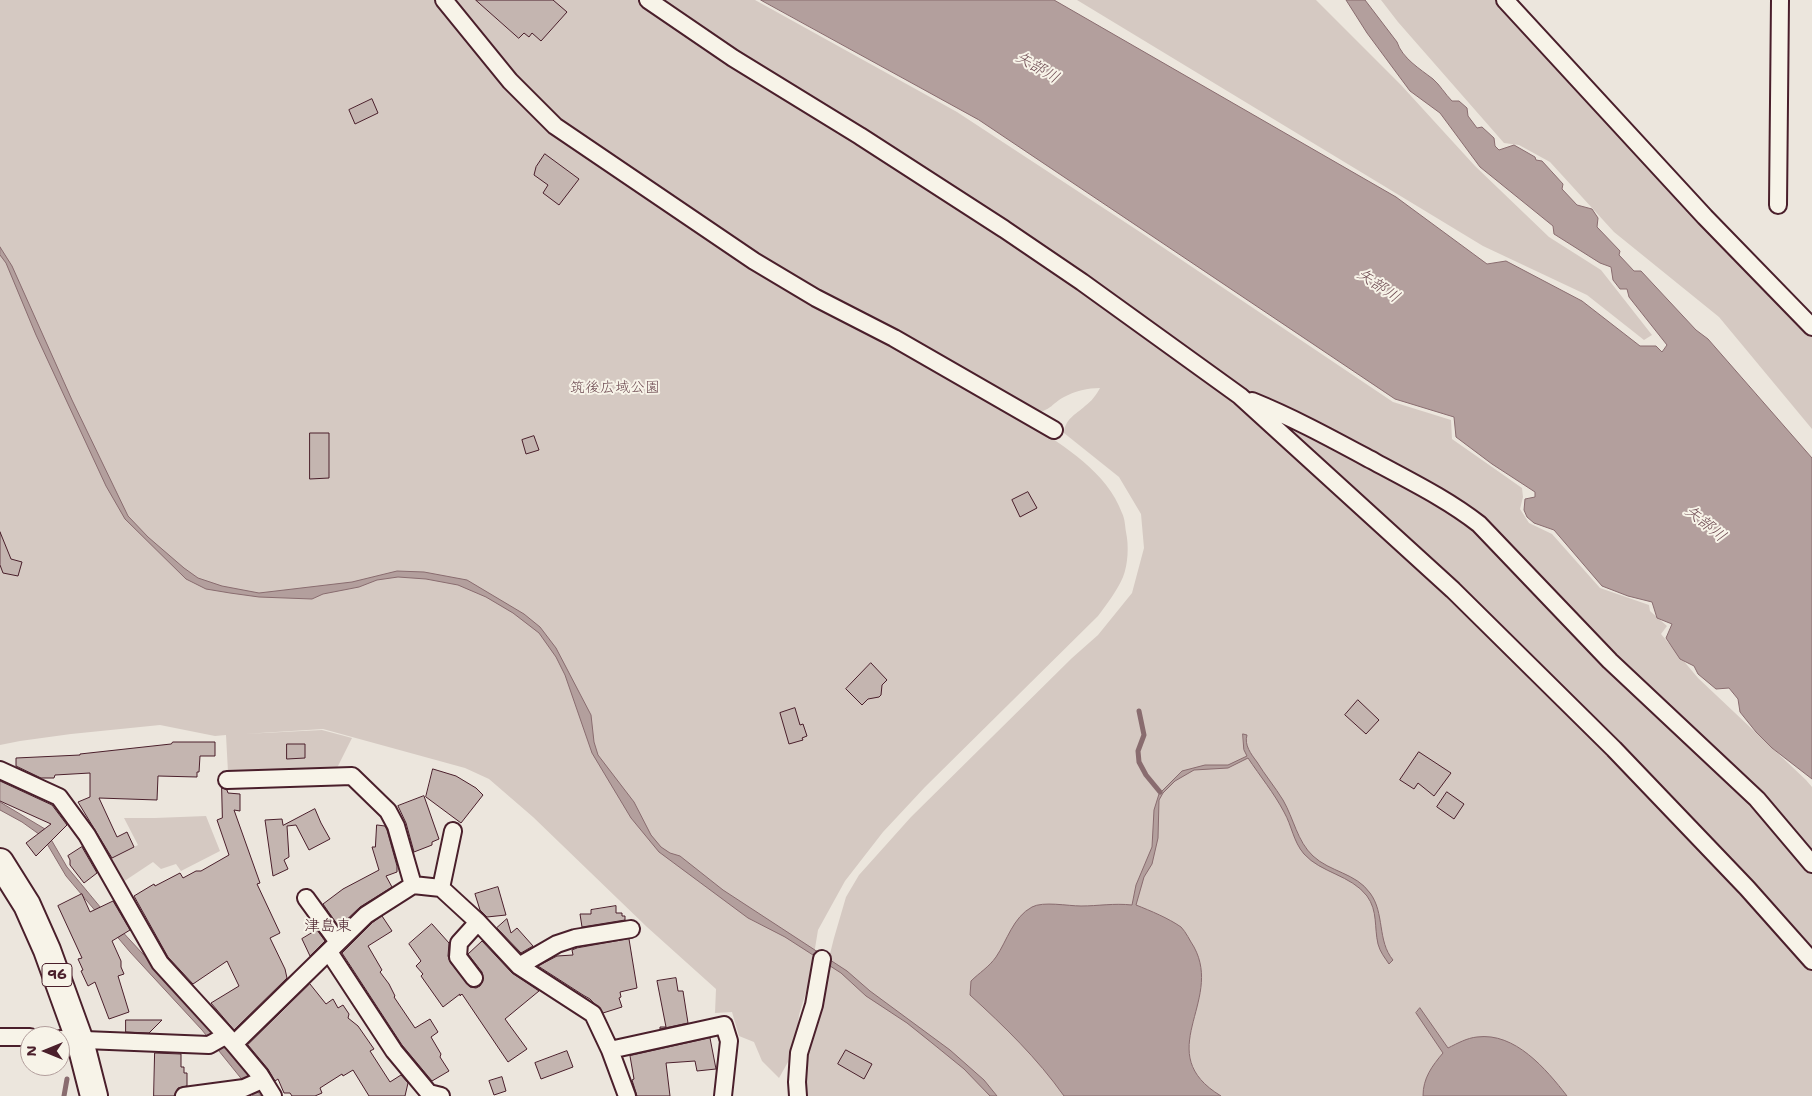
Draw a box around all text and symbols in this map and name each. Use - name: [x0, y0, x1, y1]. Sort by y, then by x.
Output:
- water label: 矢部川: [1011, 48, 1063, 88]
- water label: 矢部川: [1353, 265, 1403, 307]
- park label: 筑後広域公園: [570, 379, 660, 397]
- water label: 矢部川: [1680, 501, 1730, 547]
- district label: 津島東: [304, 917, 352, 937]
- road number: 96: [42, 964, 72, 986]
- north arrow: [20, 1026, 70, 1076]
- text: N: [22, 1045, 40, 1057]

